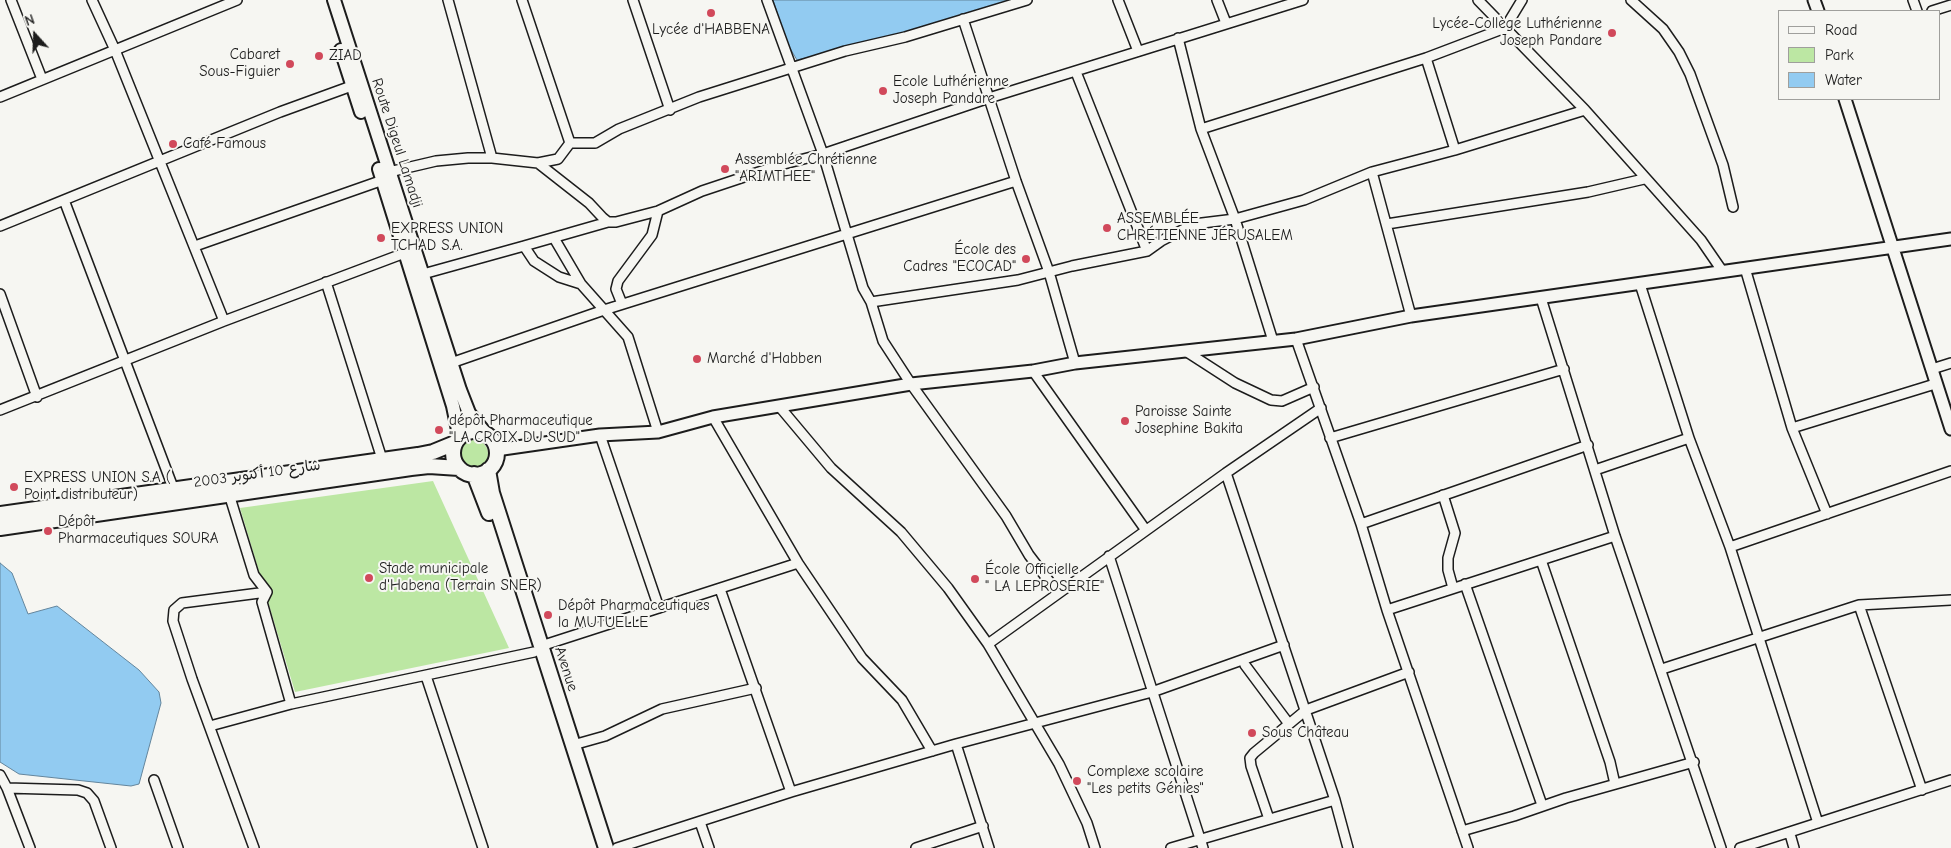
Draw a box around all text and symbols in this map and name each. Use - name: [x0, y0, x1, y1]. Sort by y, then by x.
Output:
- marker: Lycée d'HABBENA: [705, 7, 717, 19]
- north arrow: [10, 10, 60, 60]
- legend: [1778, 10, 1941, 100]
- text: N: [22, 11, 37, 30]
- place label: Lycée-Collège Luthérienne Joseph Pandare: [1432, 15, 1602, 50]
- place label: Lycée d'HABBENA: [652, 21, 770, 39]
- text: Road: [1825, 21, 1857, 39]
- marker: Lycée-Collège Luthérienne Joseph Pandare: [1606, 27, 1618, 39]
- place label: Cabaret Sous-Figuier: [199, 46, 280, 81]
- text: Park: [1825, 46, 1854, 64]
- place label: ZIAD: [329, 47, 362, 65]
- marker: ZIAD: [313, 50, 325, 62]
- marker: Cabaret Sous-Figuier: [284, 58, 296, 70]
- text: Water: [1825, 71, 1862, 89]
- place label: Ecole Luthérienne Joseph Pandare: [893, 73, 1009, 108]
- street label: Route Digeul Lamadji: [368, 76, 426, 210]
- marker: Ecole Luthérienne Joseph Pandare: [877, 85, 889, 97]
- place label: Café Famous: [183, 135, 266, 153]
- marker: Café Famous: [167, 138, 179, 150]
- place label: Assemblée Chrétienne "ARIMTHEE": [735, 151, 877, 186]
- marker: Assemblée Chrétienne "ARIMTHEE": [719, 163, 731, 175]
- place label: ASSEMBLÉE CHRÉTIENNE JÉRUSALEM: [1117, 210, 1293, 245]
- place label: EXPRESS UNION TCHAD S.A.: [391, 220, 503, 255]
- marker: ASSEMBLÉE CHRÉTIENNE JÉRUSALEM: [1101, 222, 1113, 234]
- marker: EXPRESS UNION TCHAD S.A.: [375, 232, 387, 244]
- place label: École des Cadres "ECOCAD": [903, 241, 1016, 276]
- marker: École des Cadres "ECOCAD": [1020, 253, 1032, 265]
- place label: Marché d'Habben: [707, 350, 822, 368]
- marker: Marché d'Habben: [691, 353, 703, 365]
- place label: Paroisse Sainte Josephine Bakita: [1135, 403, 1243, 438]
- place label: dépôt Pharmaceutique "LA CROIX DU SUD": [449, 412, 593, 447]
- marker: Paroisse Sainte Josephine Bakita: [1119, 415, 1131, 427]
- marker: dépôt Pharmaceutique "LA CROIX DU SUD": [433, 424, 445, 436]
- street label: شارع 10 أكتوبر 2003: [192, 456, 322, 492]
- place label: EXPRESS UNION S.A ( Point distributeur): [24, 469, 171, 504]
- marker: EXPRESS UNION S.A ( Point distributeur): [8, 481, 20, 493]
- place label: Dépôt Pharmaceutiques SOURA: [58, 513, 218, 548]
- marker: Dépôt Pharmaceutiques SOURA: [42, 525, 54, 537]
- place label: Stade municipale d'Habena (Terrain SNER): [379, 560, 542, 595]
- place label: École Officielle " LA LEPROSERIE": [985, 561, 1104, 596]
- marker: Stade municipale d'Habena (Terrain SNER): [363, 572, 375, 584]
- marker: École Officielle " LA LEPROSERIE": [969, 573, 981, 585]
- place label: Dépôt Pharmaceutiques la MUTUELLE: [558, 597, 710, 632]
- marker: Dépôt Pharmaceutiques la MUTUELLE: [542, 609, 554, 621]
- street label: Avenue: [550, 644, 582, 694]
- place label: Sous Château: [1262, 724, 1349, 742]
- marker: Sous Château: [1246, 727, 1258, 739]
- place label: Complexe scolaire "Les petits Génies": [1087, 763, 1204, 798]
- marker: Complexe scolaire "Les petits Génies": [1071, 775, 1083, 787]

